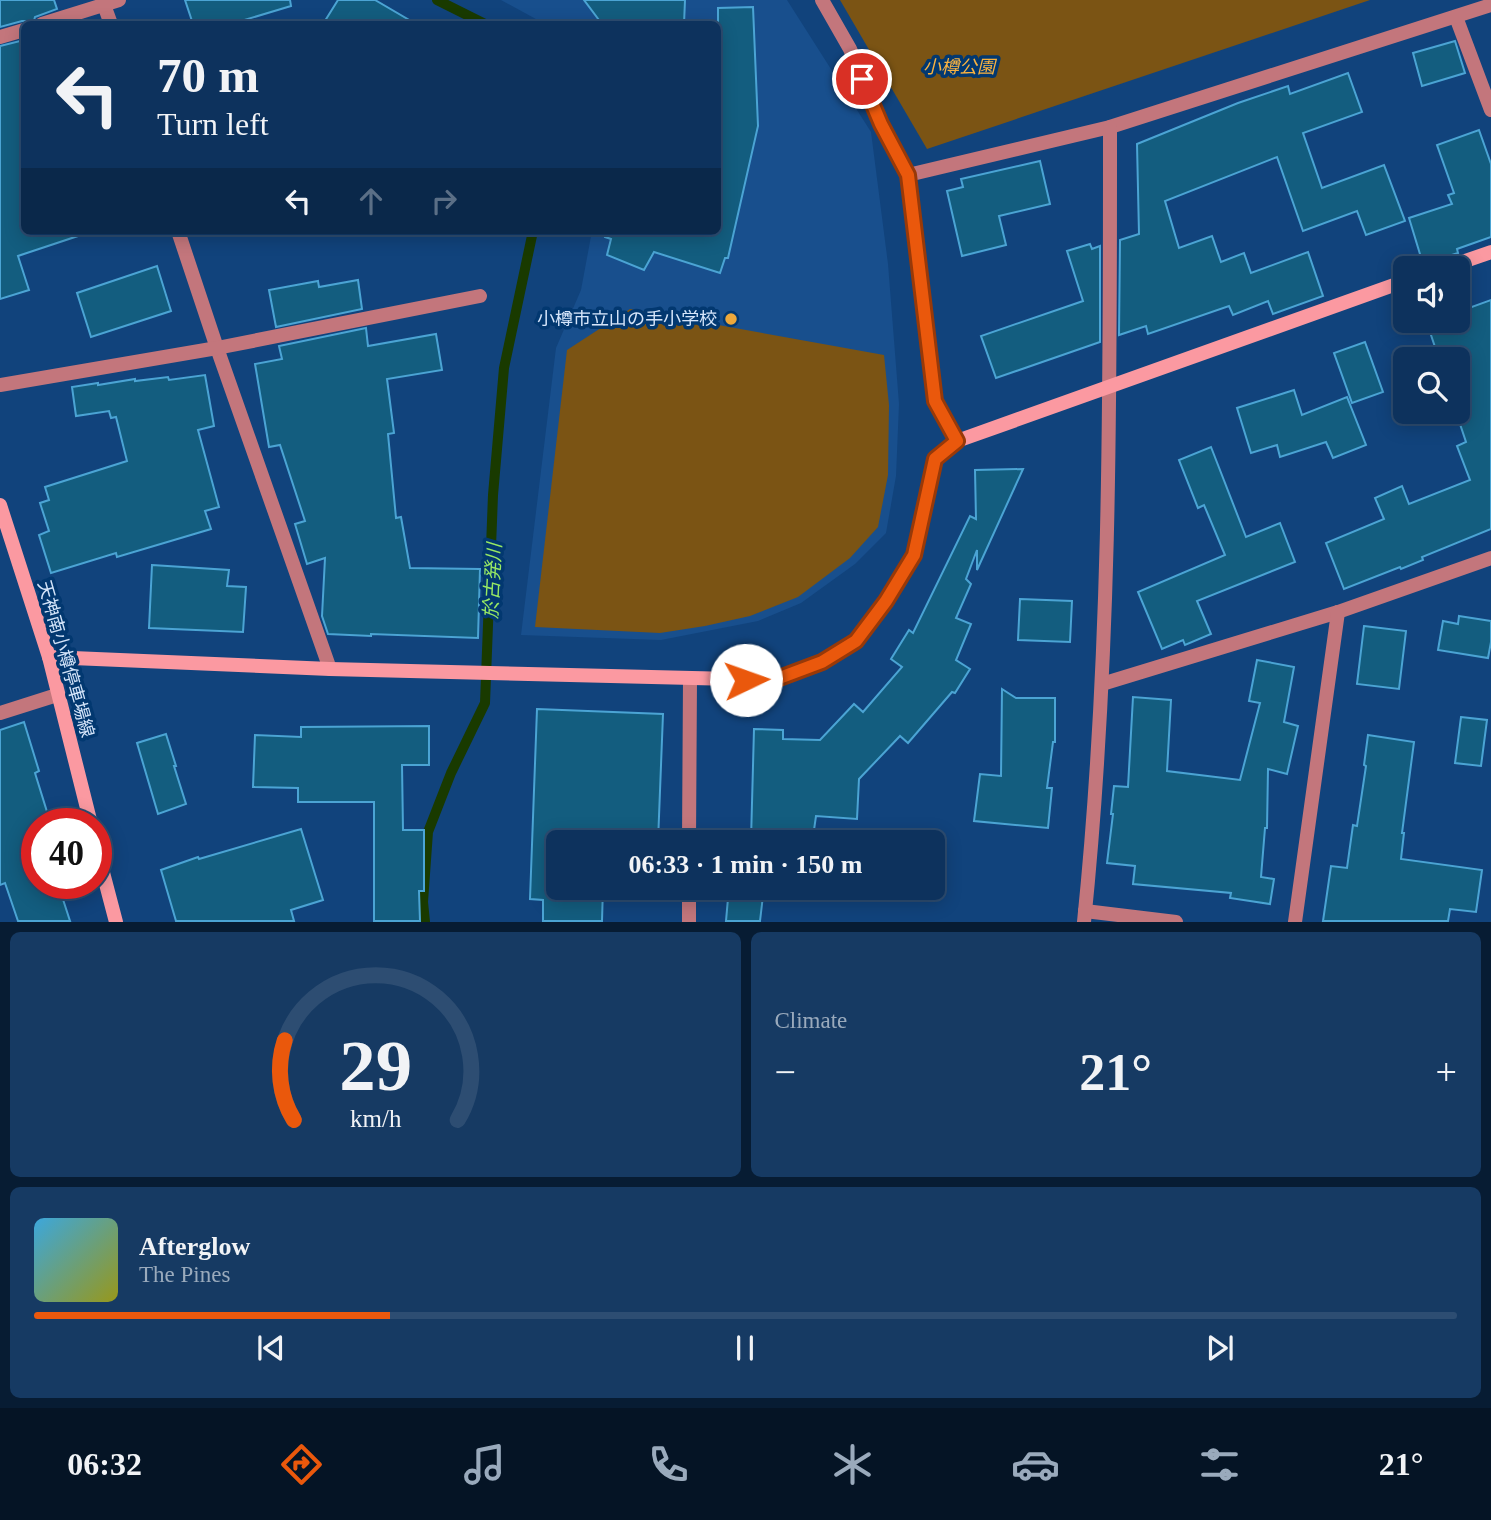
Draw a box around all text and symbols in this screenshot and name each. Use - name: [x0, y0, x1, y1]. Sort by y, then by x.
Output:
- text: 70 m: [157, 48, 259, 103]
- icon: left: [42, 49, 133, 140]
- pin: [832, 49, 892, 109]
- park label: 小樽公園: [923, 57, 998, 77]
- icon: arrive: [843, 60, 881, 98]
- text: Turn left: [157, 106, 269, 142]
- icon: left: [279, 182, 317, 220]
- icon: ahead: [352, 182, 390, 220]
- icon: right: [425, 182, 463, 220]
- map controls: [1393, 256, 1470, 424]
- button: sound: [1393, 256, 1470, 333]
- place label: 小樽市立山の手小学校: [537, 309, 717, 329]
- marker: 小樽市立山の手小学校: [723, 311, 739, 327]
- button: search: [1393, 347, 1470, 424]
- water label: 於古発川: [480, 541, 505, 620]
- street label: 天神南小樽停車場線: [34, 578, 98, 740]
- position arrow: [709, 643, 783, 717]
- speed limit sign: 40: [21, 808, 112, 899]
- text: 06:33 · 1 min · 150 m: [629, 850, 863, 879]
- text: Climate: [775, 1008, 847, 1033]
- text: 29: [339, 1026, 412, 1107]
- text: 21°: [1079, 1044, 1152, 1101]
- text: −: [775, 1051, 796, 1093]
- text: +: [1436, 1051, 1457, 1093]
- text: km/h: [350, 1105, 401, 1132]
- text: Afterglow: [139, 1232, 250, 1261]
- text: The Pines: [139, 1262, 230, 1287]
- icon: previous: [252, 1329, 290, 1367]
- icon: pause: [726, 1329, 764, 1367]
- icon: next: [1201, 1329, 1239, 1367]
- icon: directions: [277, 1440, 326, 1489]
- icon: music: [460, 1440, 509, 1489]
- icon: phone: [644, 1440, 693, 1489]
- icon: climate: [828, 1440, 877, 1489]
- icon: car: [1011, 1440, 1060, 1489]
- icon: filters: [1195, 1440, 1244, 1489]
- text: 06:32: [67, 1446, 142, 1482]
- text: 21°: [1379, 1446, 1424, 1482]

